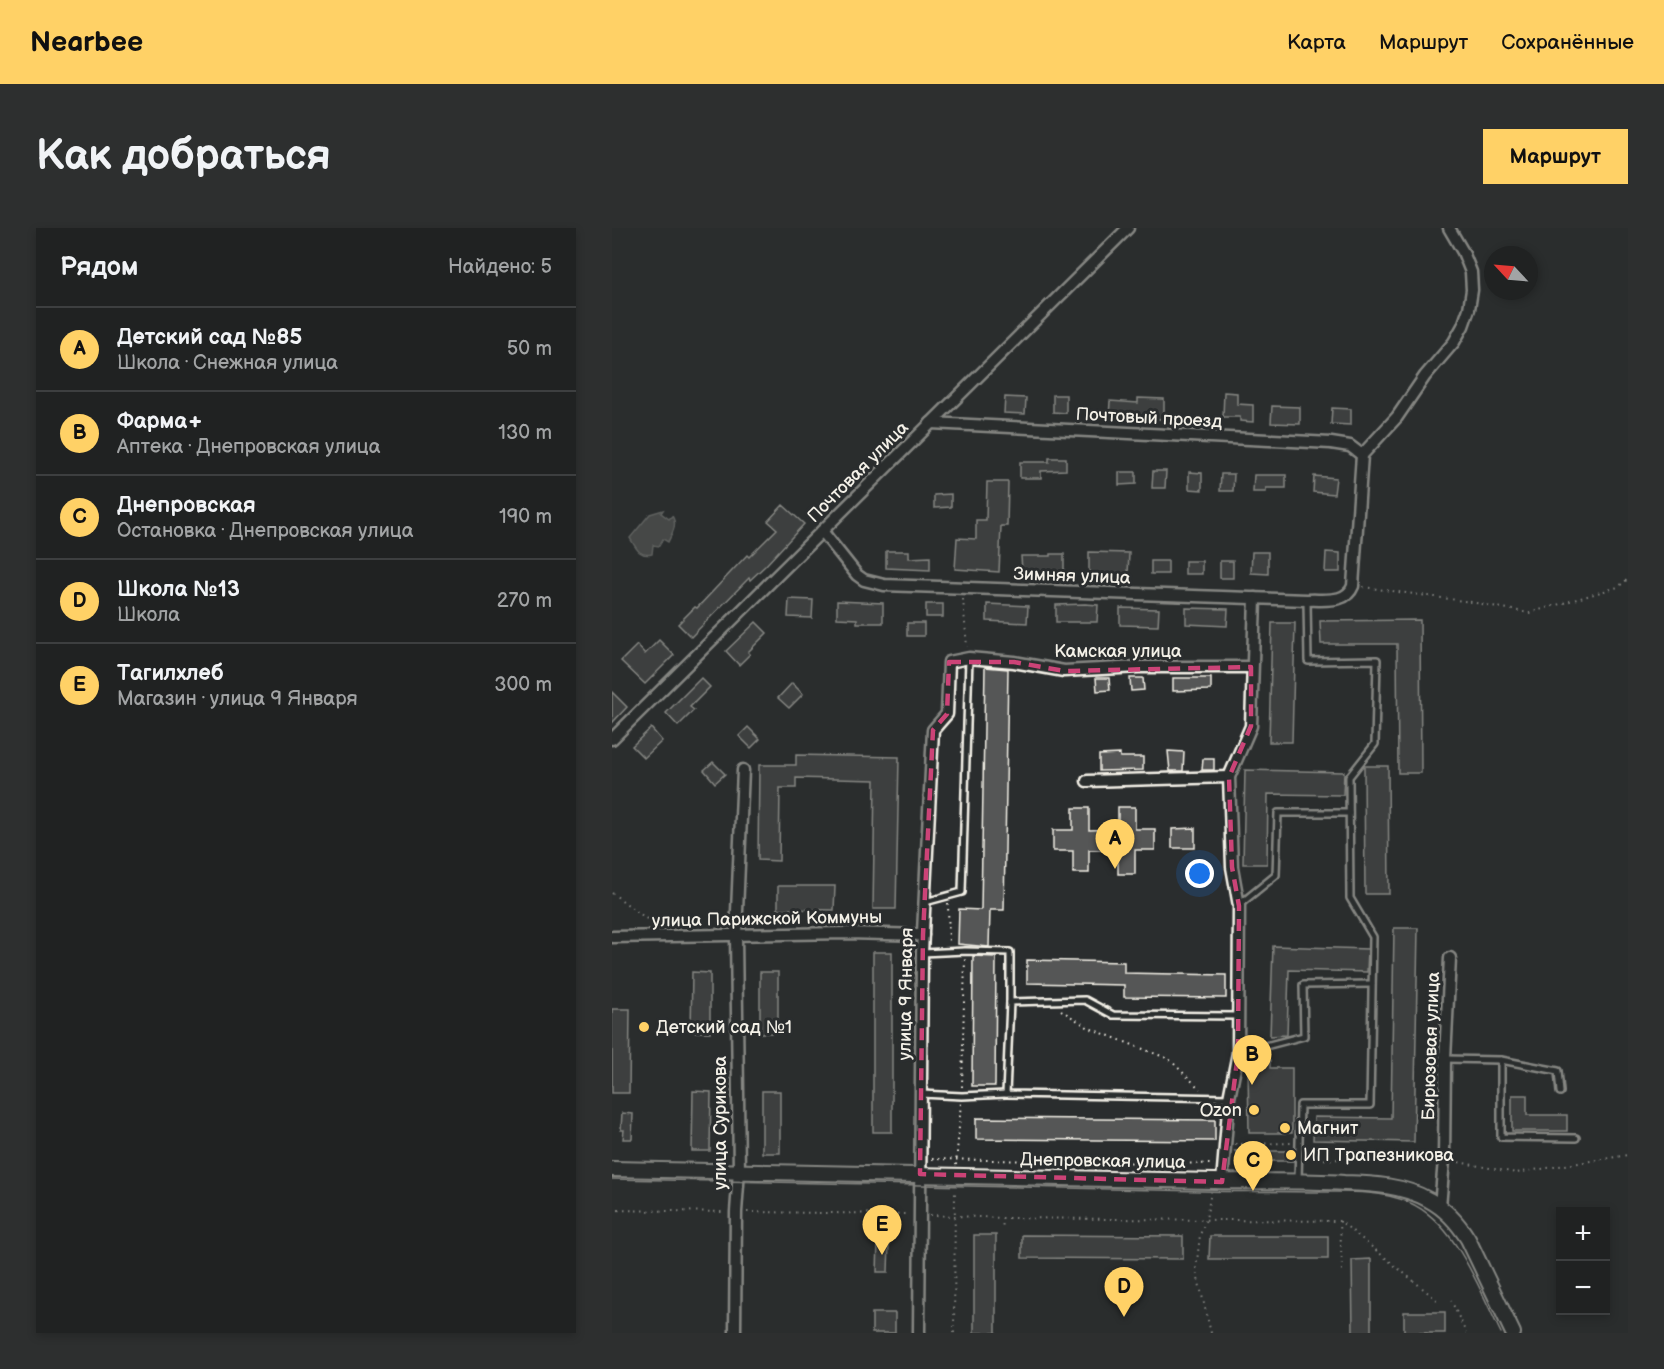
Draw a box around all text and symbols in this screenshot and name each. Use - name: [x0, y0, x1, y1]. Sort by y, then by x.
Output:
- text: Nearbee: [30, 26, 143, 59]
- text: Карта: [1287, 30, 1346, 55]
- text: Маршрут: [1379, 30, 1468, 55]
- text: Сохранённые: [1501, 30, 1634, 55]
- button: Маршрут: [1483, 129, 1628, 184]
- text: Как добраться: [36, 131, 331, 182]
- north arrow: [1484, 246, 1538, 300]
- text: Рядом: [60, 252, 138, 283]
- text: Найдено: 5: [448, 255, 552, 279]
- text: Детский сад №85: [117, 324, 302, 351]
- text: A: [73, 337, 86, 361]
- text: 50 m: [507, 337, 552, 361]
- text: Школа · Снежная улица: [117, 351, 338, 375]
- street label: Почтовый проезд: [1075, 404, 1223, 432]
- text: Фарма+: [117, 408, 204, 435]
- street label: Почтовая улица: [803, 417, 913, 527]
- text: B: [72, 421, 87, 445]
- text: 130 m: [498, 421, 552, 445]
- text: Аптека · Днепровская улица: [117, 435, 380, 459]
- text: Днепровская: [117, 492, 256, 519]
- text: C: [72, 505, 87, 529]
- text: 190 m: [499, 505, 552, 529]
- text: Остановка · Днепровская улица: [117, 519, 413, 543]
- street label: Зимняя улица: [1013, 563, 1131, 589]
- text: Школа №13: [117, 576, 240, 603]
- text: D: [73, 589, 86, 613]
- text: 270 m: [497, 589, 552, 613]
- text: Школа: [117, 603, 180, 627]
- street label: Камская улица: [1054, 641, 1182, 662]
- text: Тагилхлеб: [117, 660, 224, 687]
- text: E: [73, 673, 86, 697]
- text: 300 m: [494, 673, 552, 697]
- text: Магазин · улица 9 Января: [117, 687, 358, 711]
- pin: A: [1096, 820, 1134, 869]
- your location: [1185, 859, 1214, 888]
- street label: улица Парижской Коммуны: [652, 906, 882, 932]
- street label: улица 9 Января: [894, 927, 918, 1061]
- street label: Бирюзовая улица: [1418, 971, 1444, 1121]
- place label: Детский сад №1: [656, 1017, 792, 1038]
- marker: Детский сад №1: [637, 1020, 651, 1034]
- pin: B: [1232, 1036, 1272, 1085]
- street label: улица Сурикова: [710, 1056, 731, 1190]
- place label: Ozon: [1200, 1100, 1242, 1121]
- marker: Ozon: [1247, 1103, 1261, 1117]
- place label: Магнит: [1297, 1118, 1359, 1139]
- marker: Магнит: [1278, 1121, 1292, 1135]
- pin: C: [1234, 1142, 1272, 1191]
- place label: ИП Трапезникова: [1303, 1145, 1454, 1166]
- marker: ИП Трапезникова: [1284, 1148, 1298, 1162]
- street label: Днепровская улица: [1020, 1149, 1186, 1173]
- pin: E: [862, 1206, 902, 1255]
- map controls: [1556, 1207, 1610, 1315]
- button: +: [1556, 1207, 1610, 1261]
- button: −: [1556, 1261, 1610, 1315]
- pin: D: [1104, 1268, 1144, 1317]

